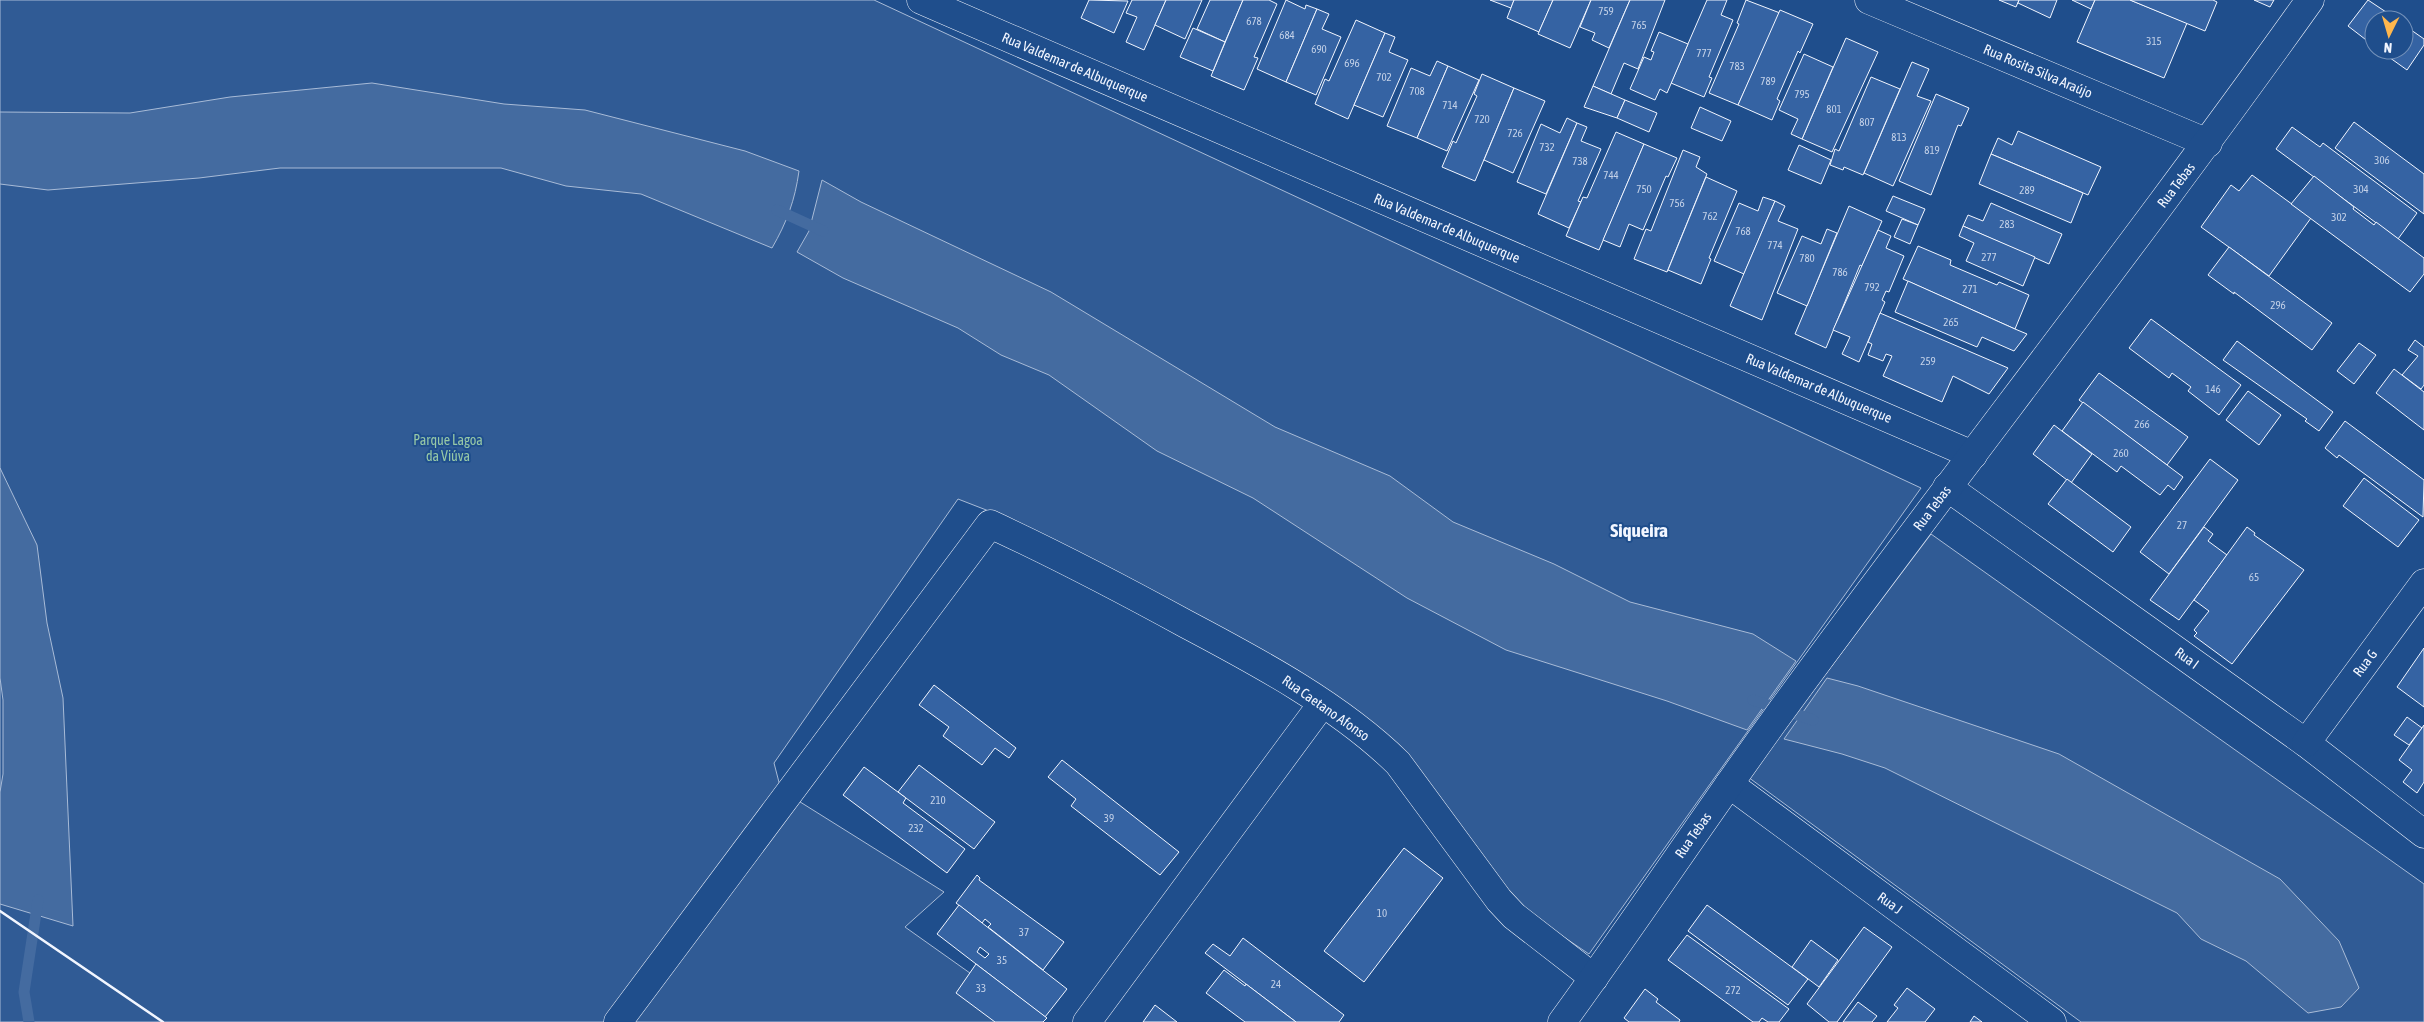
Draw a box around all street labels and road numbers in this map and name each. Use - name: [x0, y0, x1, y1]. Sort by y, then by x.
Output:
- street label: Rua Valdemar de Albuquerque: [1000, 29, 1150, 105]
- street label: Rua Rosita Silva Araújo: [1981, 41, 2095, 101]
- street label: Rua Tebas: [2154, 159, 2198, 211]
- street label: Rua Valdemar de Albuquerque: [1372, 190, 1522, 266]
- street label: Rua Valdemar de Albuquerque: [1744, 350, 1894, 426]
- street label: Rua Tebas: [1910, 482, 1954, 534]
- street label: Rua I: [2172, 644, 2202, 672]
- street label: Rua G: [2350, 646, 2380, 680]
- street label: Rua Caetano Afonso: [1279, 672, 1373, 744]
- street label: Rua Tebas: [1672, 809, 1714, 861]
- street label: Rua J: [1875, 889, 1905, 917]

